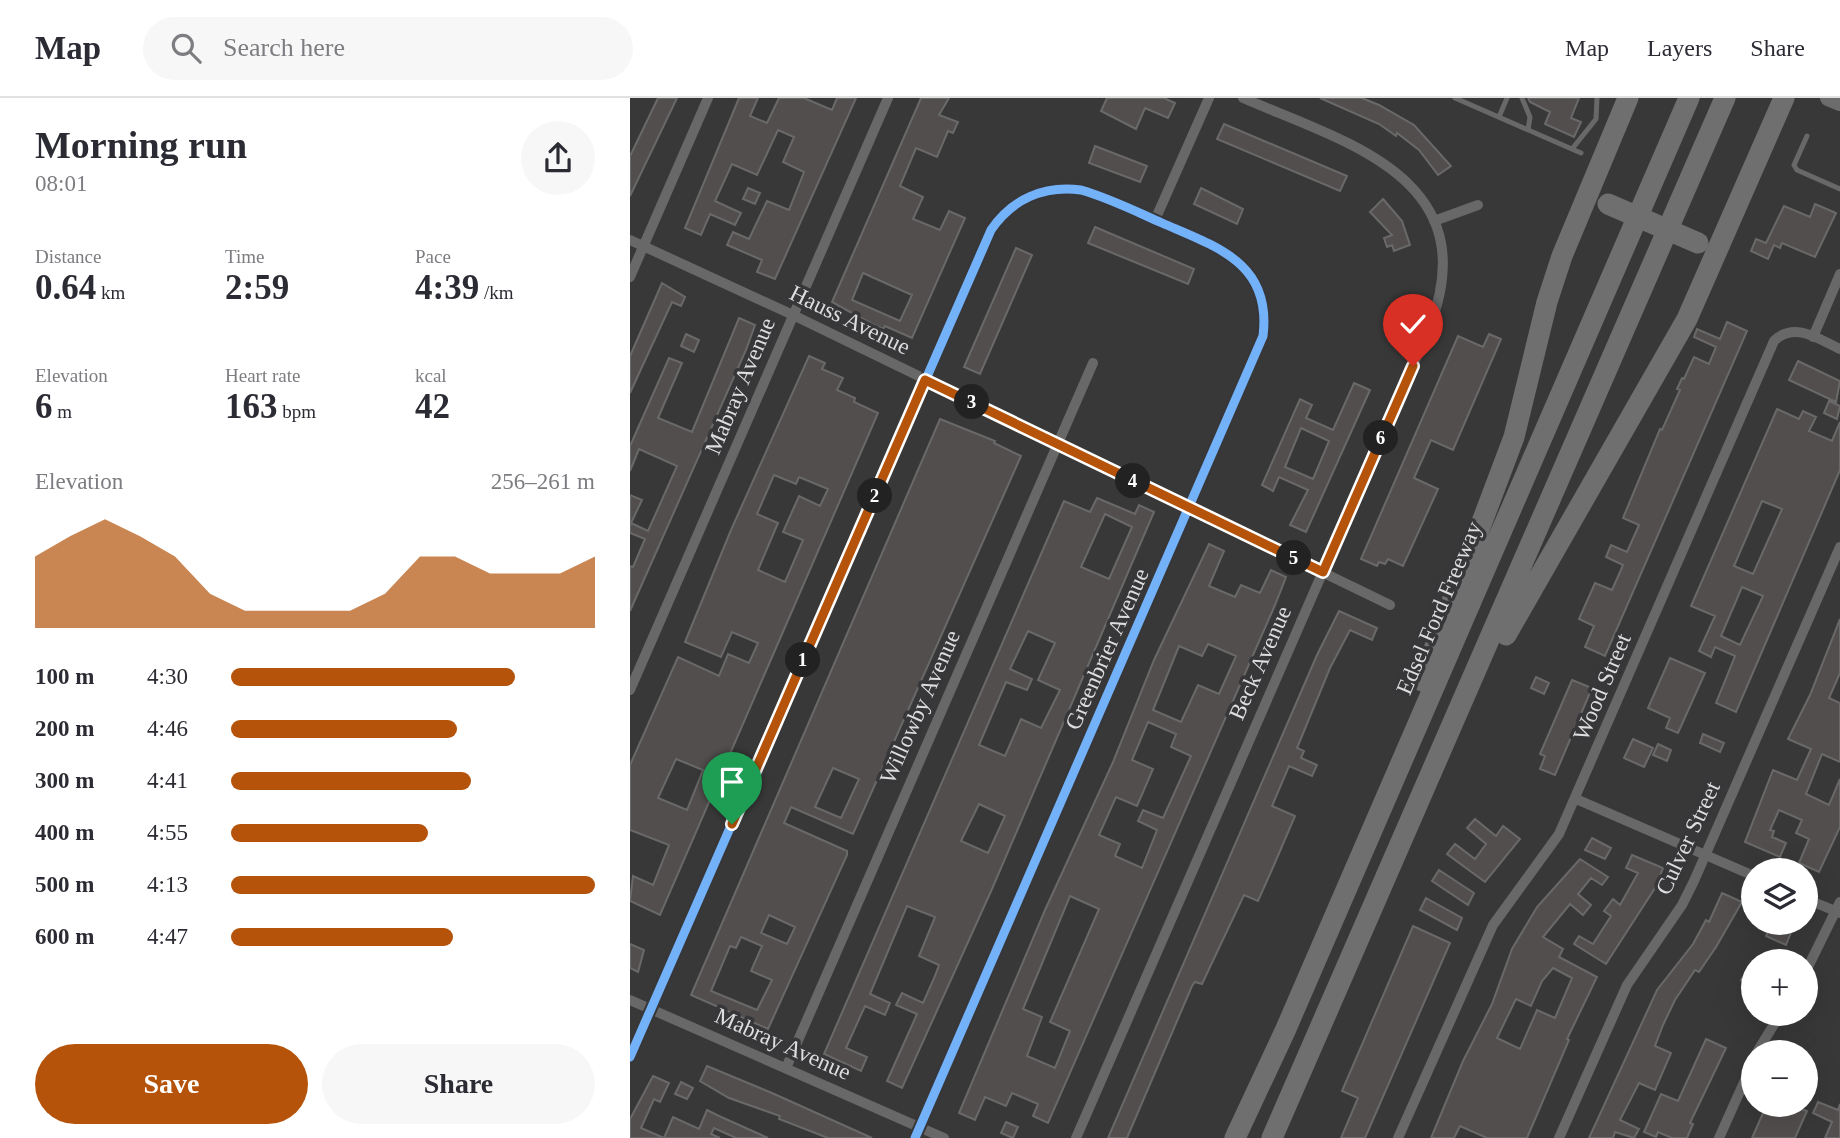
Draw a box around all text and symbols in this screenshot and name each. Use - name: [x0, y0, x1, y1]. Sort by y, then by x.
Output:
- search box: [143, 17, 633, 80]
- icon: search: [167, 29, 205, 67]
- text: Map: [35, 30, 101, 66]
- text: Search here: [223, 33, 345, 62]
- text: Map: [1565, 35, 1609, 61]
- text: Layers: [1647, 35, 1712, 61]
- text: Share: [1750, 35, 1805, 61]
- button: share: [521, 121, 595, 195]
- text: Morning run: [35, 124, 247, 166]
- text: 08:01: [35, 171, 87, 196]
- text: Distance: [35, 246, 101, 267]
- text: Time: [225, 246, 264, 267]
- text: Pace: [415, 246, 451, 267]
- text: 0.64: [35, 268, 96, 307]
- text: 2:59: [225, 268, 289, 307]
- text: 4:39: [415, 268, 479, 307]
- street label: Hauss Avenue: [786, 280, 914, 360]
- text: km: [96, 282, 125, 303]
- text: /km: [479, 282, 513, 303]
- pin: [1383, 294, 1443, 366]
- icon: check: [1394, 305, 1432, 343]
- street label: Mabray Avenue: [700, 314, 780, 458]
- text: Elevation: [35, 365, 108, 386]
- text: Heart rate: [225, 365, 300, 386]
- text: kcal: [415, 365, 447, 386]
- pin: 3: [954, 384, 990, 420]
- text: 6: [35, 387, 53, 426]
- text: 163: [225, 387, 278, 426]
- text: 42: [415, 387, 450, 426]
- text: 3: [967, 391, 976, 412]
- text: m: [53, 401, 72, 422]
- text: bpm: [278, 401, 316, 422]
- pin: 6: [1364, 420, 1398, 456]
- text: 6: [1376, 427, 1385, 448]
- pin: 4: [1116, 464, 1150, 498]
- text: Elevation: [35, 469, 123, 494]
- text: 256–261 m: [491, 469, 595, 494]
- text: 4: [1128, 470, 1137, 491]
- pin: 2: [858, 478, 892, 514]
- text: 2: [870, 485, 879, 506]
- street label: Edsel Ford Freeway: [1391, 517, 1487, 698]
- pin: 5: [1276, 540, 1312, 575]
- text: 5: [1289, 547, 1298, 568]
- street label: Greenbrier Avenue: [1060, 564, 1154, 734]
- street label: Beck Avenue: [1224, 602, 1296, 724]
- street label: Willowby Avenue: [875, 626, 965, 788]
- street label: Wood Street: [1568, 629, 1636, 744]
- pin: 1: [786, 642, 820, 678]
- text: 1: [798, 649, 807, 670]
- text: 100 m: [35, 664, 94, 689]
- text: 4:30: [147, 664, 188, 689]
- text: 200 m: [35, 716, 94, 741]
- text: 4:46: [147, 716, 188, 741]
- pin: [702, 752, 762, 824]
- icon: arrive: [713, 763, 751, 801]
- text: 300 m: [35, 768, 94, 793]
- text: 4:41: [147, 768, 188, 793]
- street label: Culver Street: [1651, 777, 1725, 899]
- text: 400 m: [35, 820, 94, 845]
- text: 4:55: [147, 820, 188, 845]
- map controls: [1741, 858, 1818, 1117]
- button: layers: [1741, 858, 1818, 935]
- text: 500 m: [35, 872, 94, 897]
- text: 4:13: [147, 872, 188, 897]
- text: 600 m: [35, 924, 94, 949]
- text: 4:47: [147, 924, 188, 949]
- button: +: [1741, 949, 1818, 1026]
- street label: Mabray Avenue: [711, 1003, 855, 1085]
- button: −: [1741, 1040, 1818, 1117]
- button: Save: [35, 1044, 308, 1124]
- button: Share: [322, 1044, 595, 1124]

